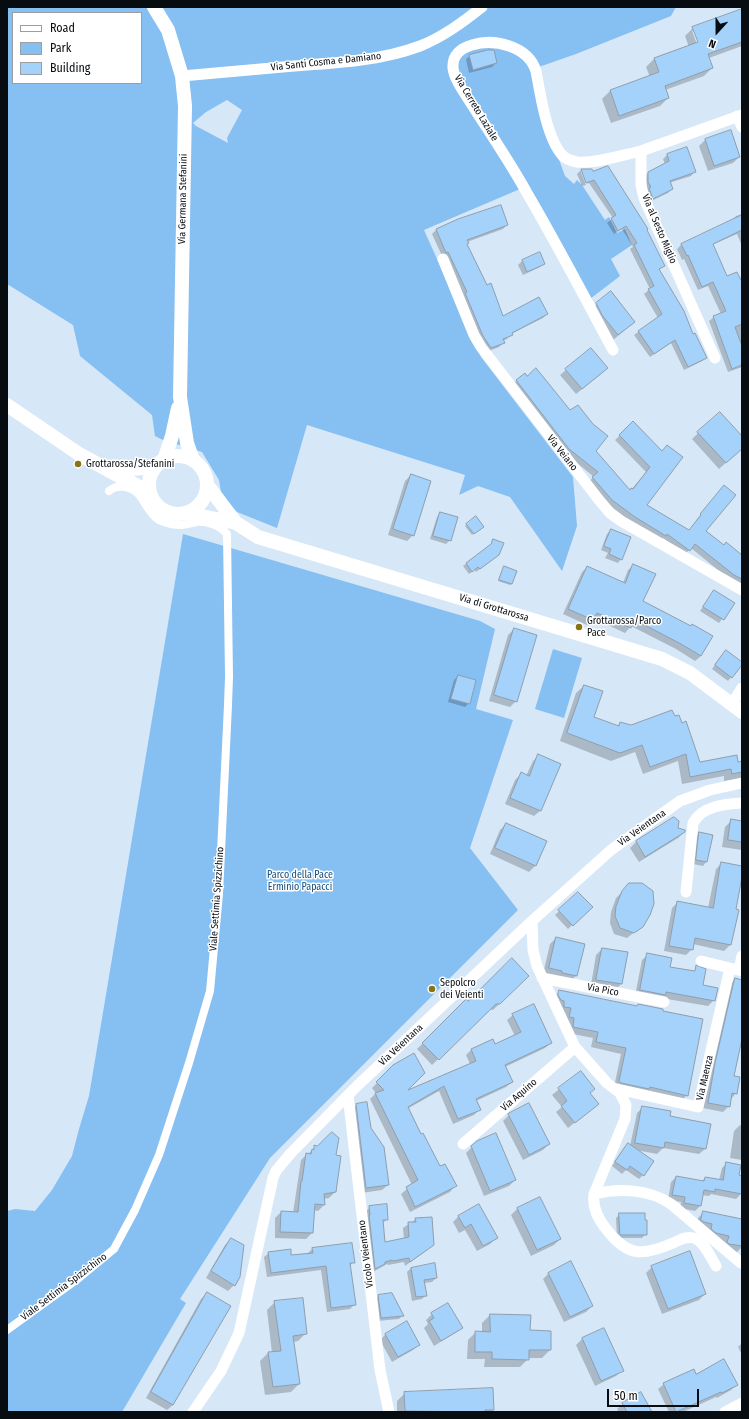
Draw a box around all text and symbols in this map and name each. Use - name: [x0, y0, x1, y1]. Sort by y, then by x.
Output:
- legend: [12, 12, 142, 84]
- north arrow: [697, 12, 737, 52]
- text: Road: [50, 21, 75, 35]
- text: N: [707, 36, 718, 51]
- text: Park: [50, 41, 71, 55]
- street label: Via Santi Cosma e Damiano: [270, 50, 382, 74]
- text: Building: [50, 61, 90, 75]
- street label: Via Cerreto Laziale: [452, 73, 500, 143]
- street label: Via Germana Stefanini: [176, 154, 190, 244]
- street label: Via al Sesto Miglio: [639, 192, 679, 266]
- street label: Via Veiano: [544, 433, 580, 473]
- place label: Grottarossa/Stefanini: [86, 458, 174, 470]
- marker: Grottarossa/Stefanini: [73, 459, 83, 469]
- street label: Via di Grottarossa: [458, 592, 530, 624]
- place label: Grottarossa/Parco Pace: [587, 615, 661, 638]
- marker: Grottarossa/Parco Pace: [574, 622, 584, 632]
- street label: Via Veientana: [616, 807, 668, 849]
- street label: Viale Settimia Spizzichino: [207, 846, 227, 952]
- park label: Parco della Pace Erminio Papacci: [267, 869, 333, 892]
- place label: Sepolcro dei Veienti: [440, 977, 483, 1000]
- street label: Via Pico: [586, 981, 620, 999]
- marker: Sepolcro dei Veienti: [427, 984, 437, 994]
- street label: Via Veientana: [377, 1022, 425, 1068]
- street label: Via Maenza: [694, 1054, 716, 1102]
- street label: Via Aquino: [499, 1076, 539, 1114]
- street label: Vicolo Veientano: [356, 1219, 376, 1289]
- street label: Viale Settimia Spizzichino: [19, 1251, 109, 1323]
- scale bar: [609, 1381, 701, 1407]
- text: 50 m: [614, 1389, 638, 1403]

